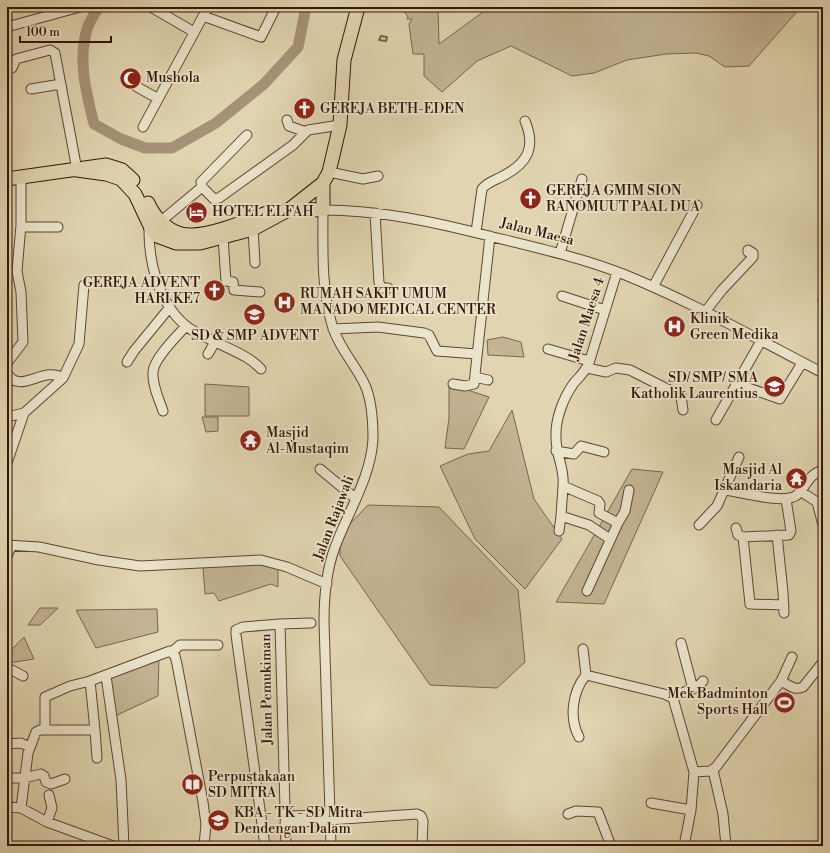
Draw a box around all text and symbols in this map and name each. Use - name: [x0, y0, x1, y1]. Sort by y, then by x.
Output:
- scale bar: [20, 18, 111, 44]
- text: 100 m: [26, 25, 60, 40]
- mosque icon: Mushola: [117, 65, 143, 91]
- place label: Mushola: [146, 69, 201, 87]
- church icon: GEREJA BETH-EDEN: [292, 96, 318, 122]
- place label: GEREJA BETH-EDEN: [320, 100, 465, 118]
- place label: GEREJA GMIM SION RANOMUUT PAAL DUA: [546, 182, 700, 216]
- church icon: GEREJA GMIM SION RANOMUUT PAAL DUA: [517, 186, 543, 212]
- hotel icon: HOTEL ELFAH: [184, 199, 210, 225]
- place label: HOTEL ELFAH: [212, 203, 314, 221]
- street label: Jalan Maesa: [497, 214, 577, 250]
- place label: GEREJA ADVENT HARI KE7: [83, 274, 200, 308]
- street label: Jalan Maesa 4: [565, 275, 609, 364]
- church icon: GEREJA ADVENT HARI KE7: [202, 278, 228, 304]
- place label: RUMAH SAKIT UMUM MANADO MEDICAL CENTER: [300, 285, 496, 319]
- hospital icon: RUMAH SAKIT UMUM MANADO MEDICAL CENTER: [271, 289, 297, 315]
- school or university icon: SD & SMP ADVENT: [242, 301, 268, 327]
- place label: Klinik Green Medika: [690, 310, 779, 344]
- hospital icon: Klinik Green Medika: [661, 314, 687, 340]
- place label: SD & SMP ADVENT: [191, 327, 319, 345]
- place label: SD/ SMP/ SMA Katholik Laurentius: [630, 369, 758, 403]
- school or university icon: SD/ SMP/ SMA Katholik Laurentius: [761, 373, 787, 399]
- place label: Masjid Al-Mustaqim: [265, 424, 349, 458]
- temple icon: Masjid Al-Mustaqim: [238, 428, 264, 454]
- place label: Masjid Al Iskandaria: [714, 461, 783, 495]
- temple icon: Masjid Al Iskandaria: [784, 465, 810, 491]
- street label: Jalan Rajawali: [309, 473, 359, 564]
- street label: Jalan Pemukiman: [257, 633, 277, 746]
- place label: Mek Badminton Sports Hall: [667, 685, 769, 719]
- sports icon: Mek Badminton Sports Hall: [771, 689, 797, 715]
- place label: Perpustakaan SD MITRA: [208, 768, 296, 802]
- library icon: Perpustakaan SD MITRA: [179, 772, 205, 798]
- place label: KBA - TK - SD Mitra Dendengan Dalam: [234, 804, 364, 838]
- school or university icon: KBA - TK - SD Mitra Dendengan Dalam: [206, 808, 232, 834]

